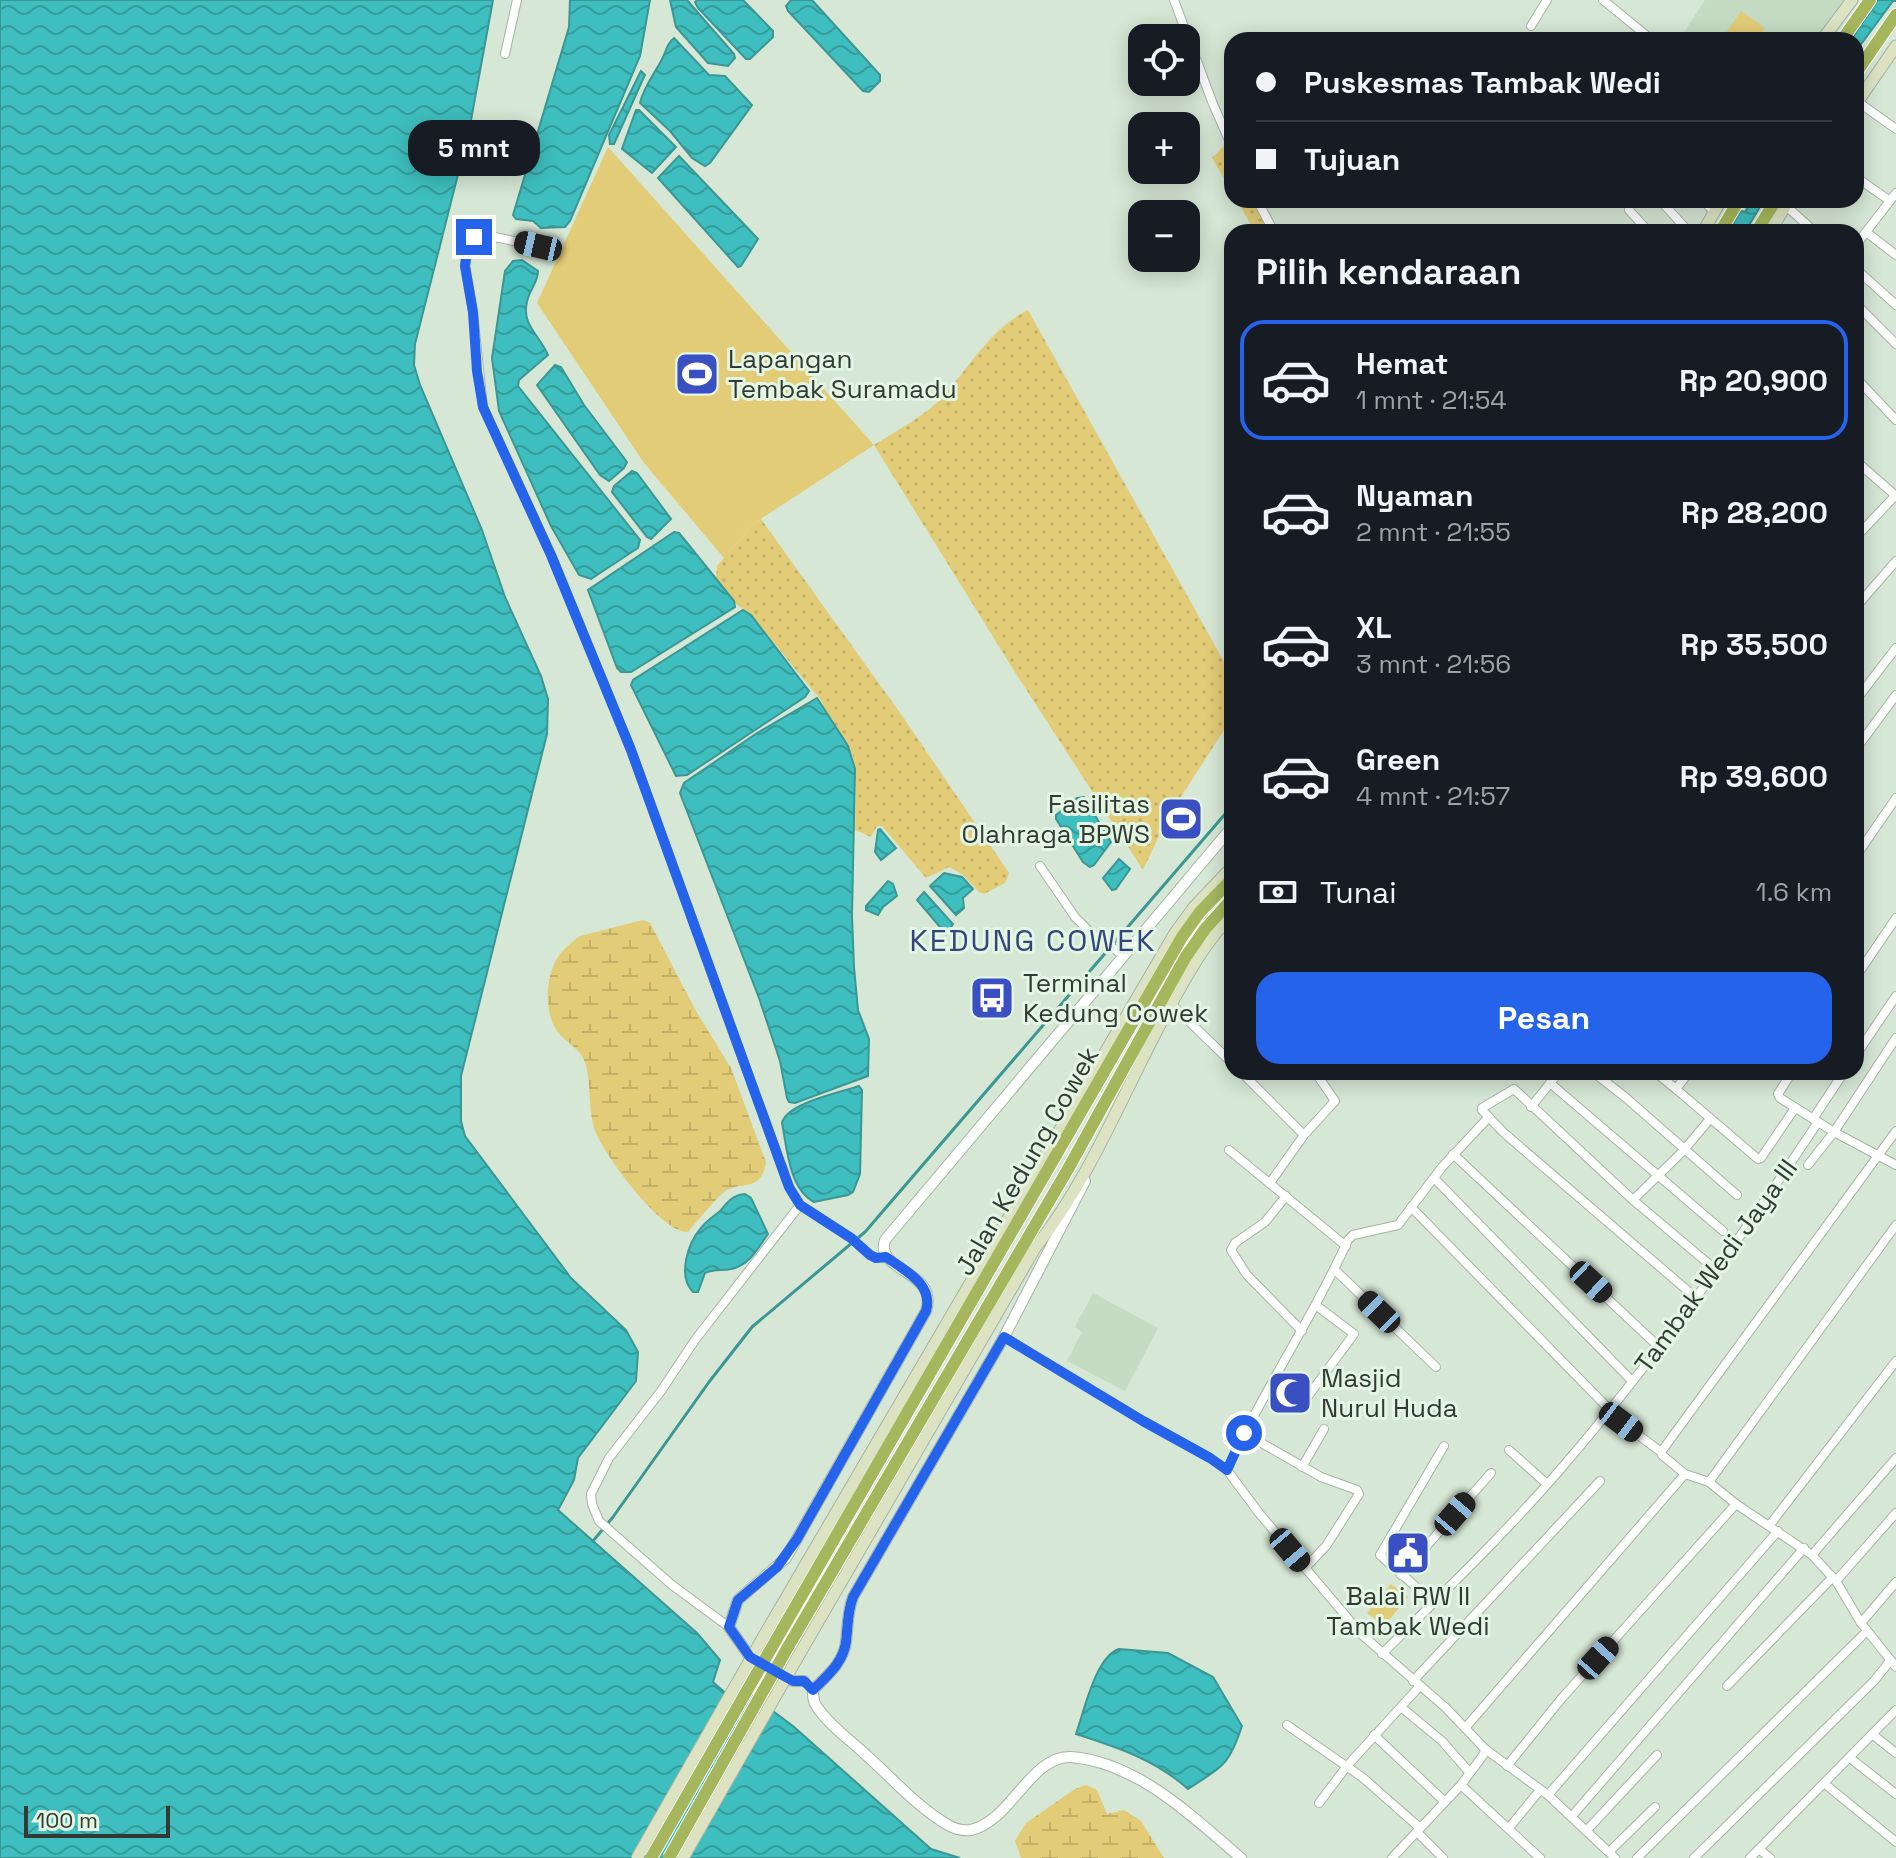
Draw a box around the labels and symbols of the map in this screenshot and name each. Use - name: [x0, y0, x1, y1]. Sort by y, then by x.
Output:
- callout: 5 mnt: [408, 121, 540, 177]
- route end: [456, 219, 492, 255]
- car: [512, 229, 564, 263]
- place label: Lapangan Tembak Suramadu: [728, 342, 957, 406]
- sports icon: Lapangan Tembak Suramadu: [673, 350, 721, 398]
- place label: Fasilitas Olahraga BPWS: [962, 787, 1150, 851]
- sports icon: Fasilitas Olahraga BPWS: [1157, 795, 1205, 843]
- district label: KEDUNG COWEK: [909, 921, 1157, 960]
- place label: Terminal Kedung Cowek: [1023, 966, 1208, 1030]
- bus stop icon: Terminal Kedung Cowek: [968, 974, 1016, 1022]
- street label: Jalan Kedung Cowek: [948, 1040, 1106, 1282]
- street label: Tambak Wedi Jaya III: [1627, 1152, 1805, 1380]
- car: [1565, 1257, 1617, 1307]
- car: [1353, 1287, 1405, 1337]
- place label: Masjid Nurul Huda: [1321, 1361, 1458, 1425]
- mosque icon: Masjid Nurul Huda: [1266, 1369, 1314, 1417]
- car: [1595, 1398, 1647, 1446]
- route start: [1226, 1415, 1262, 1451]
- car: [1430, 1488, 1480, 1540]
- car: [1265, 1524, 1315, 1576]
- public building icon: Balai RW II Tambak Wedi: [1384, 1529, 1432, 1577]
- place label: Balai RW II Tambak Wedi: [1326, 1579, 1490, 1643]
- car: [1573, 1632, 1623, 1684]
- scale bar: [24, 1802, 170, 1838]

